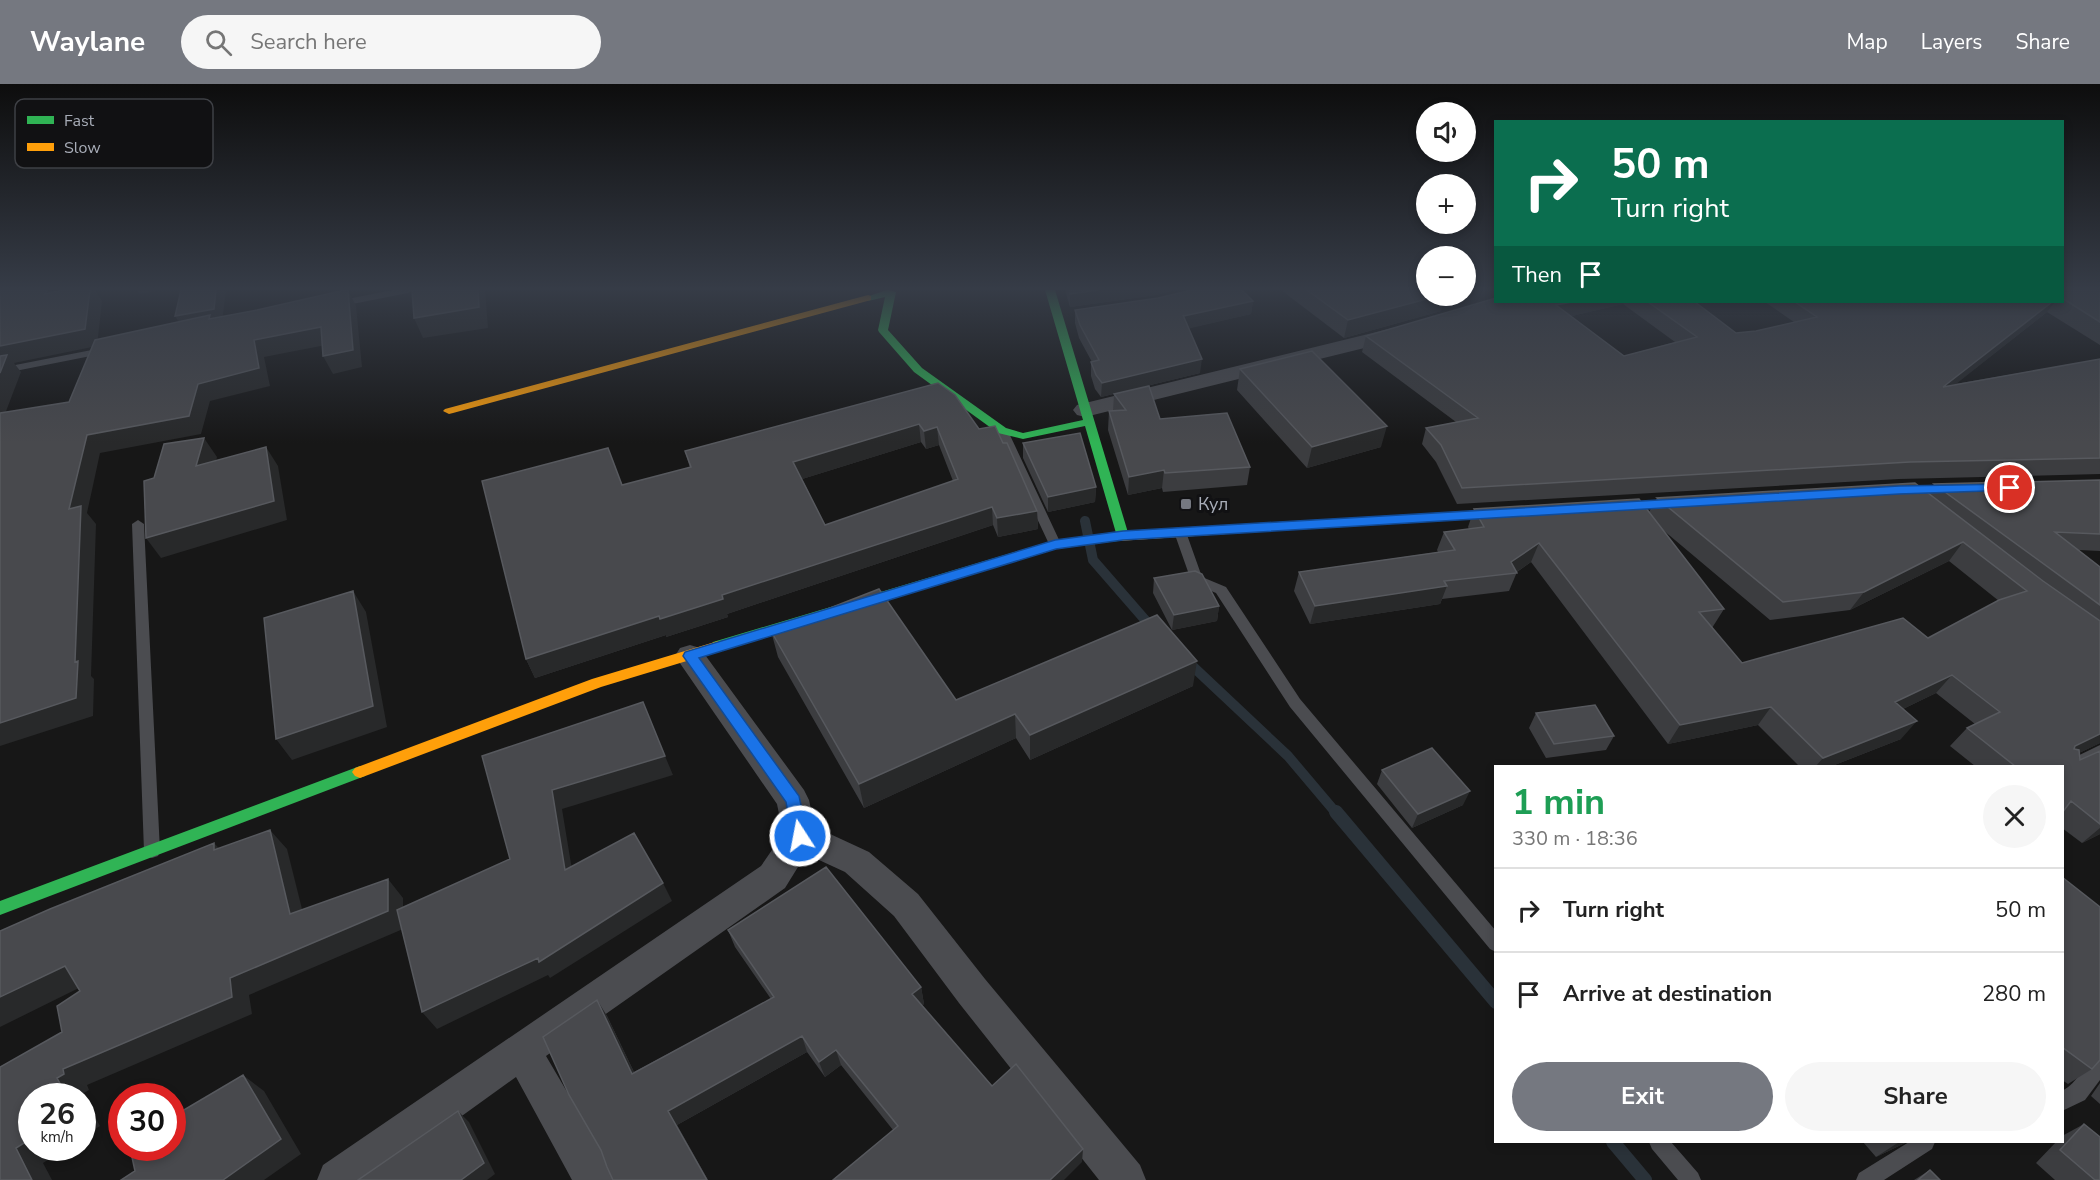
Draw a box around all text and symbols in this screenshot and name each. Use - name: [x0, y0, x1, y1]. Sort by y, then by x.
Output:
- search box: [181, 15, 601, 69]
- text: Waylane: [30, 23, 145, 61]
- icon: search: [202, 26, 235, 59]
- text: Search here: [250, 27, 367, 57]
- text: Map: [1846, 28, 1888, 56]
- text: Layers: [1921, 28, 1982, 56]
- text: Share: [2015, 28, 2070, 56]
- legend: [15, 99, 213, 168]
- map controls: [1416, 102, 1476, 306]
- button: sound: [1416, 102, 1476, 162]
- text: Fast: [64, 110, 95, 132]
- text: 50 m: [1611, 136, 1710, 193]
- text: Slow: [64, 137, 101, 159]
- icon: right: [1512, 144, 1590, 222]
- button: +: [1416, 174, 1476, 234]
- text: Turn right: [1611, 190, 1729, 227]
- button: −: [1416, 246, 1476, 306]
- icon: arrive: [1574, 258, 1607, 291]
- text: Then: [1512, 260, 1562, 290]
- pin: [1984, 462, 2035, 513]
- icon: arrive: [1993, 471, 2026, 504]
- place label: Кул: [1198, 492, 1228, 516]
- marker: Кул: [1179, 497, 1193, 511]
- text: 1 min: [1512, 778, 1605, 827]
- button: close: [1983, 785, 2046, 848]
- position arrow: [768, 804, 832, 868]
- text: 330 m · 18:36: [1512, 825, 1638, 852]
- icon: right: [1512, 894, 1545, 927]
- text: Turn right: [1563, 895, 1664, 925]
- text: 50 m: [1995, 895, 2046, 925]
- icon: arrive: [1512, 978, 1545, 1011]
- text: Arrive at destination: [1563, 979, 1772, 1009]
- text: 280 m: [1982, 979, 2046, 1009]
- button: Exit: [1512, 1062, 1773, 1131]
- button: Share: [1785, 1062, 2046, 1131]
- speed limit sign: 30: [108, 1083, 186, 1161]
- text: 26: [39, 1094, 75, 1135]
- text: km/h: [40, 1127, 74, 1147]

